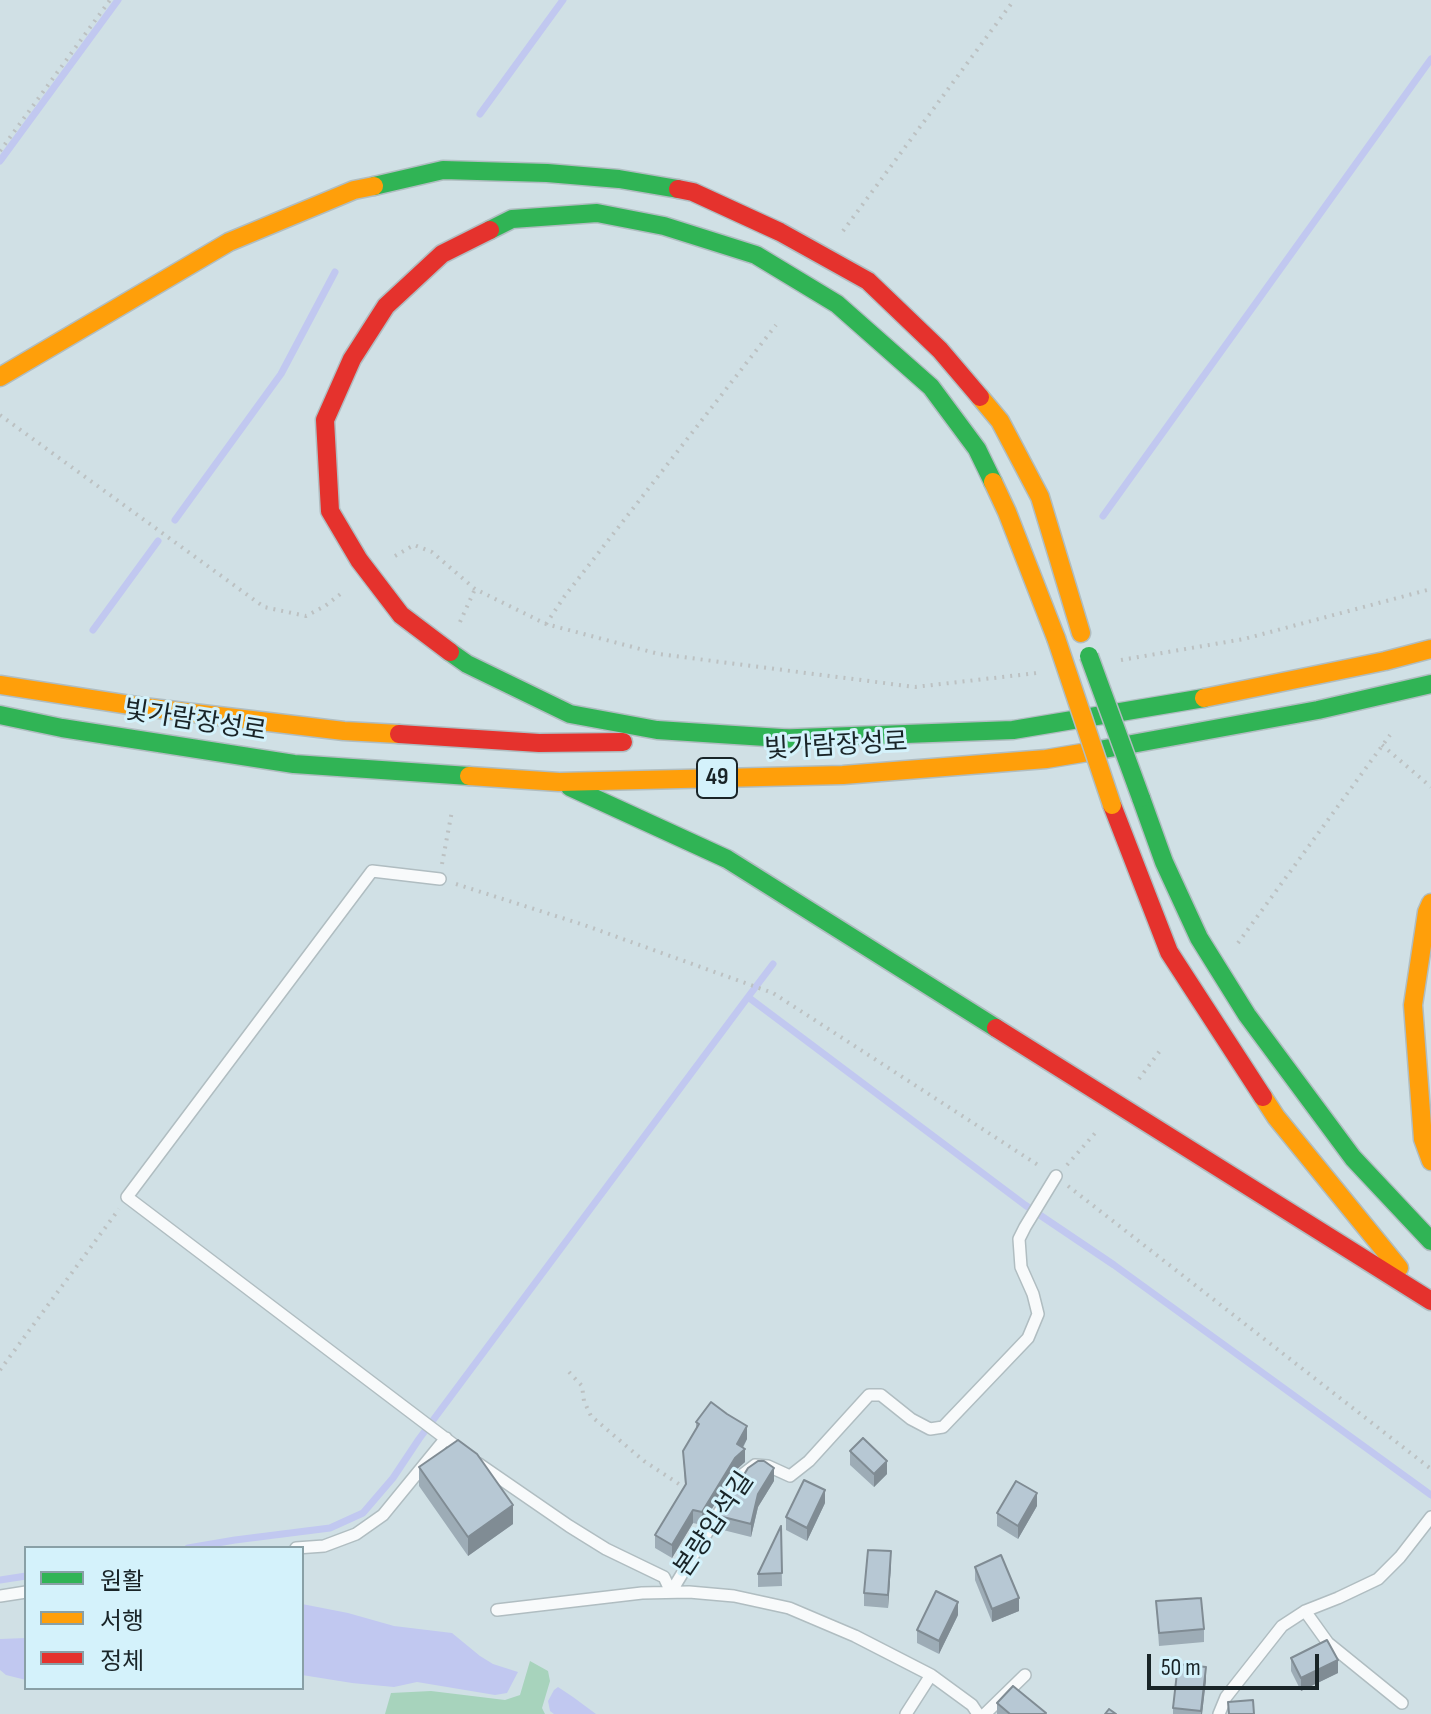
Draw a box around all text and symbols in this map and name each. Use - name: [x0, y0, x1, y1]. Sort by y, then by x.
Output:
- street label: 빛가람장성로: [122, 695, 268, 749]
- street label: 빛가람장성로: [764, 728, 908, 766]
- road number: 49: [697, 758, 737, 798]
- street label: 본량입석길: [669, 1467, 761, 1583]
- legend: [24, 1546, 304, 1690]
- text: 원활: [100, 1567, 144, 1596]
- text: 서행: [100, 1607, 144, 1636]
- scale bar: [1151, 1638, 1323, 1688]
- text: 정체: [100, 1647, 144, 1676]
- text: 50 m: [1161, 1653, 1201, 1682]

